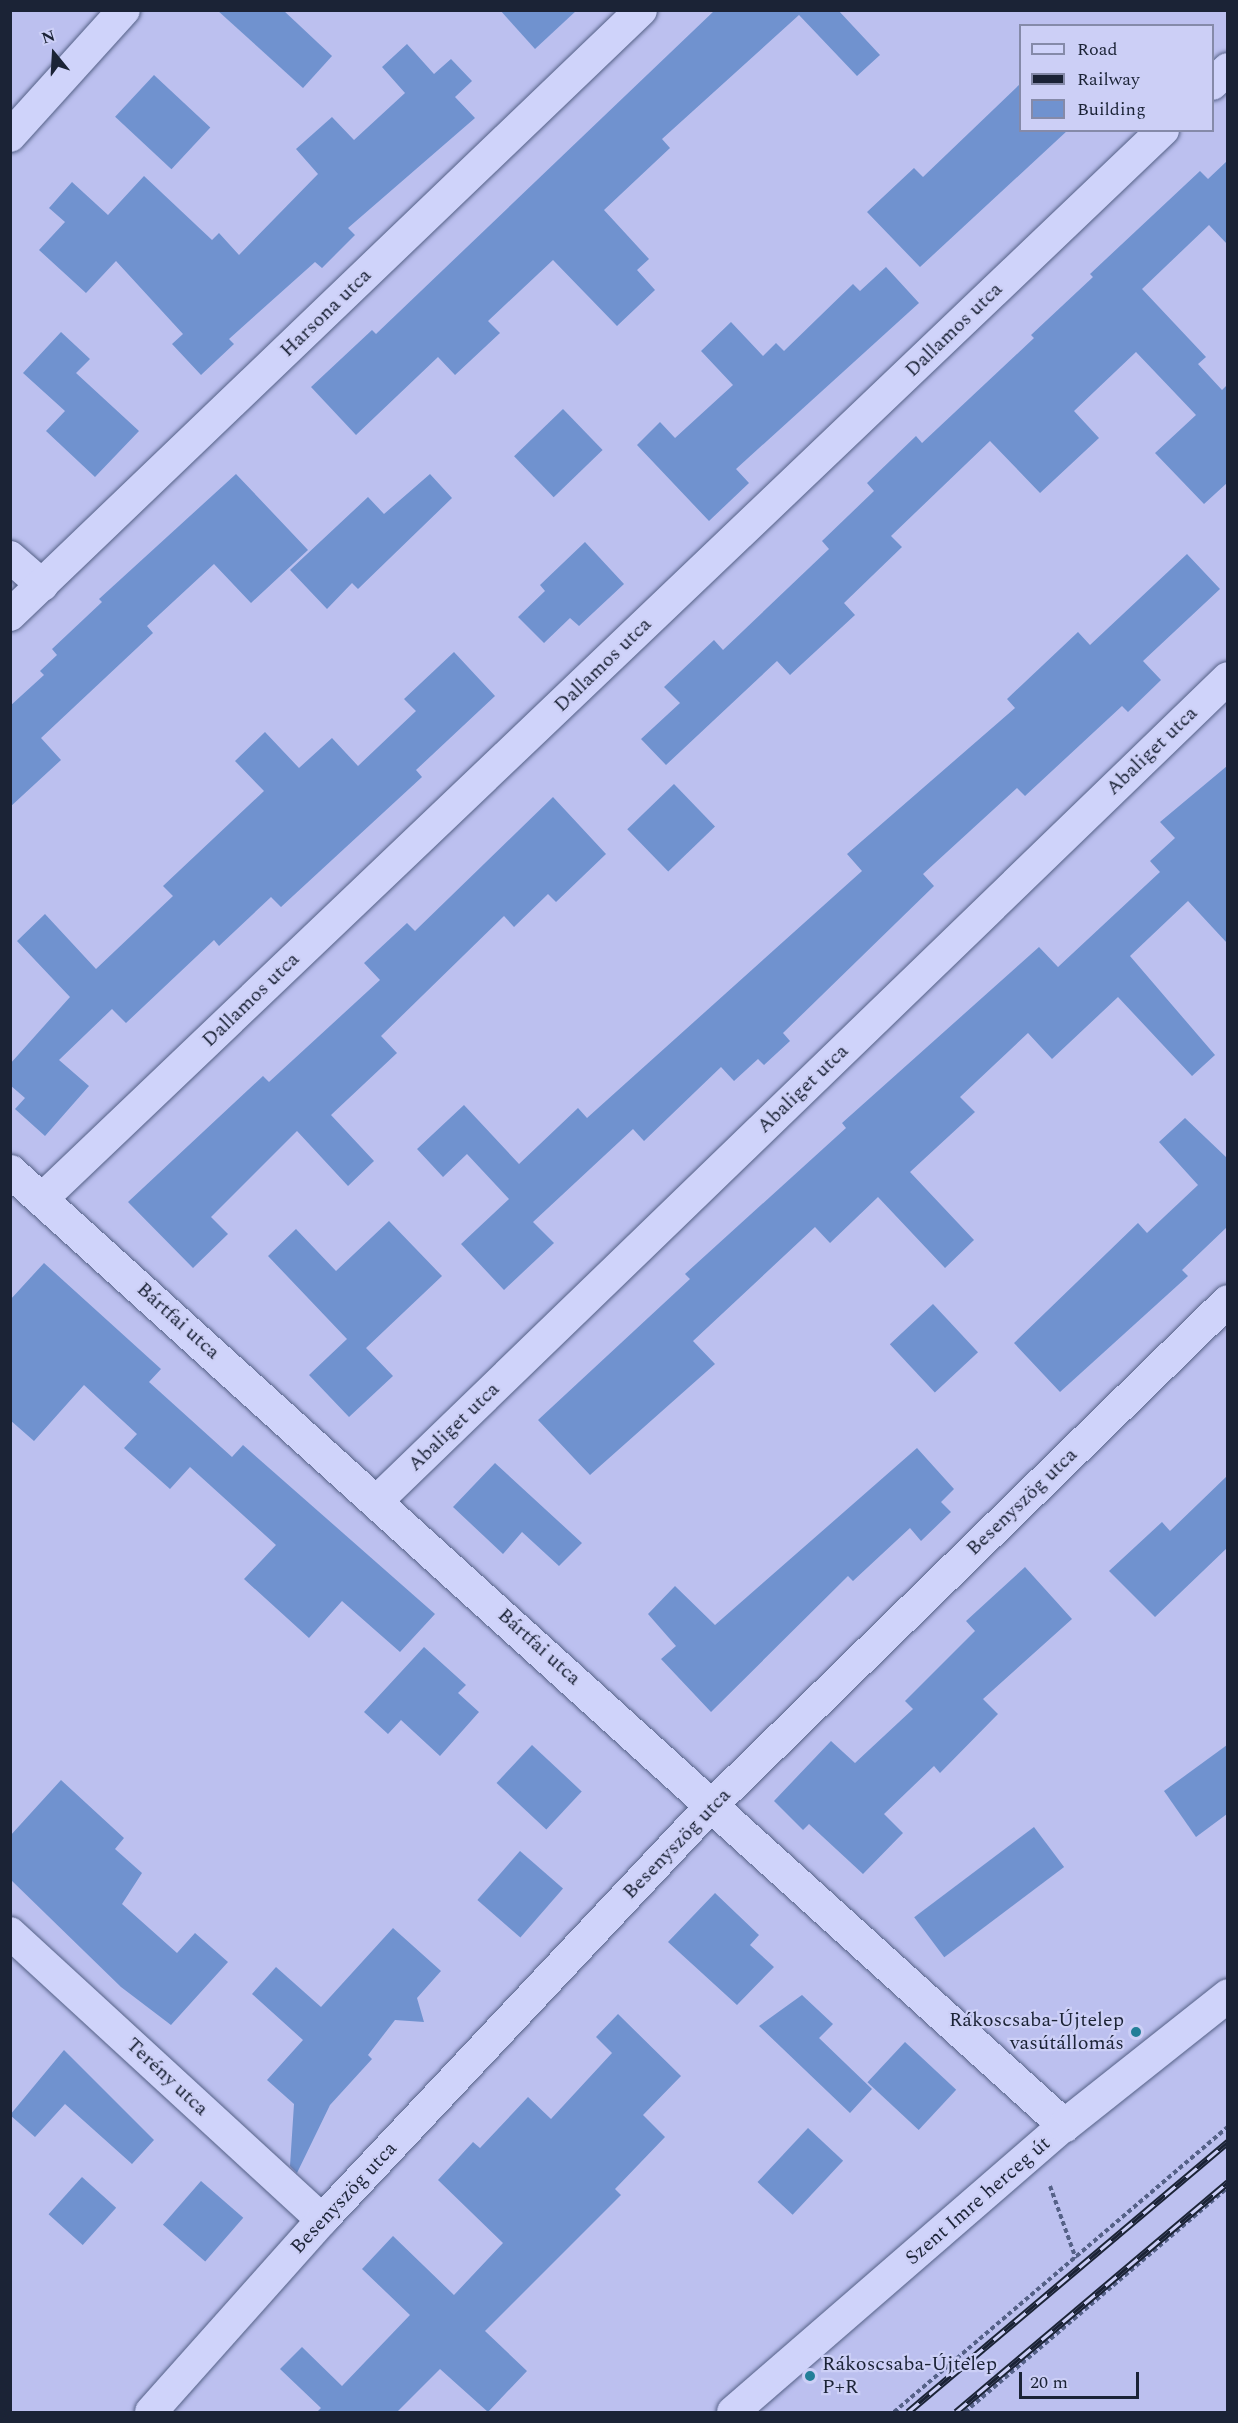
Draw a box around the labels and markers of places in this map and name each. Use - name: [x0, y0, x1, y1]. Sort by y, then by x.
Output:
- place label: Rákoscsaba-Újtelep vasútállomás: [949, 2008, 1124, 2055]
- marker: Rákoscsaba-Újtelep vasútállomás: [1129, 2025, 1143, 2039]
- place label: Rákoscsaba-Újtelep P+R: [822, 2352, 997, 2399]
- marker: Rákoscsaba-Újtelep P+R: [803, 2369, 817, 2383]

